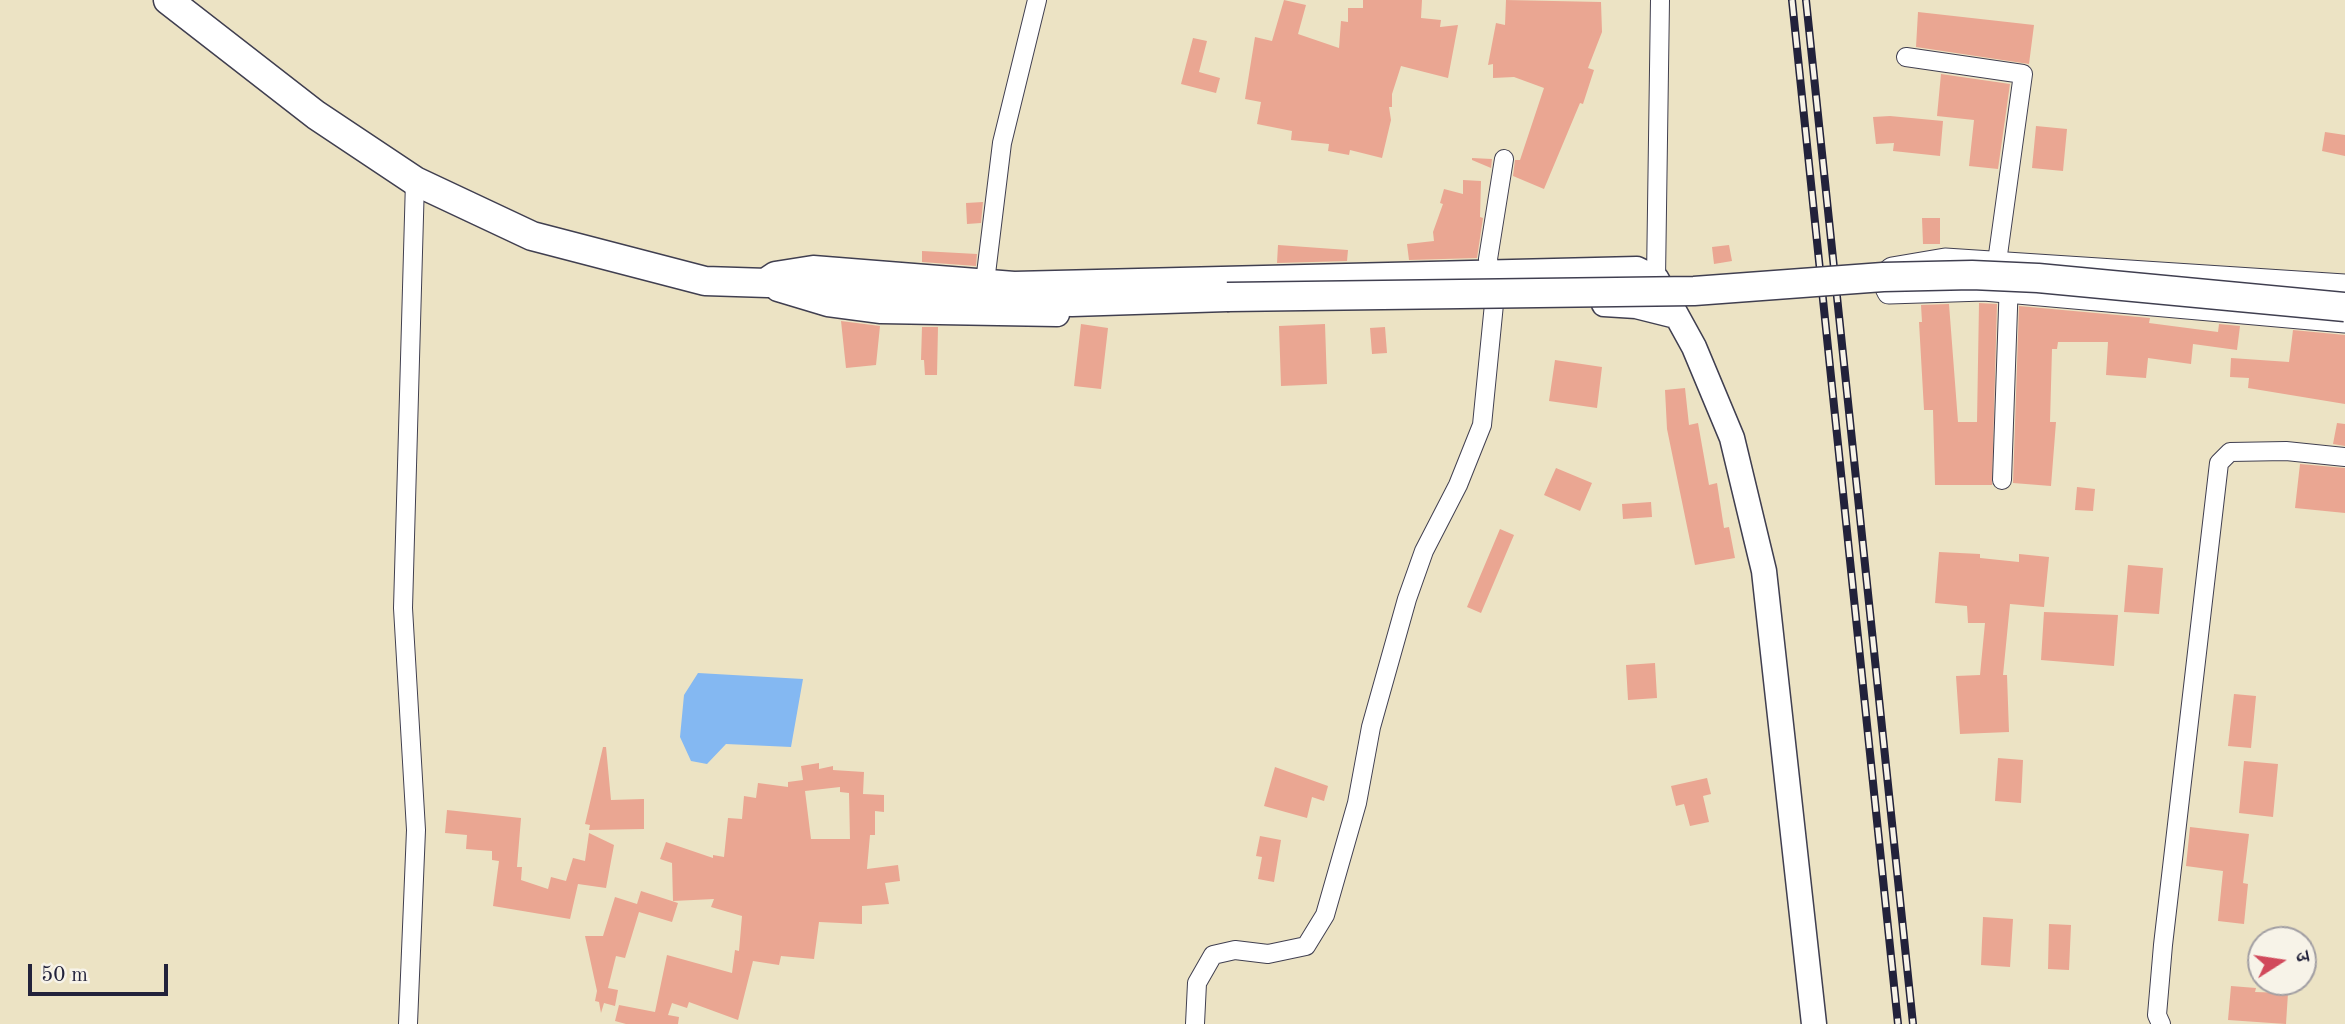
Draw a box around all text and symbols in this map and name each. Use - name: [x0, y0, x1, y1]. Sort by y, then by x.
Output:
- north arrow: [2247, 926, 2317, 996]
- scale bar: [32, 950, 172, 994]
- text: उ: [2291, 950, 2311, 964]
- text: 50 m: [41, 965, 88, 986]

